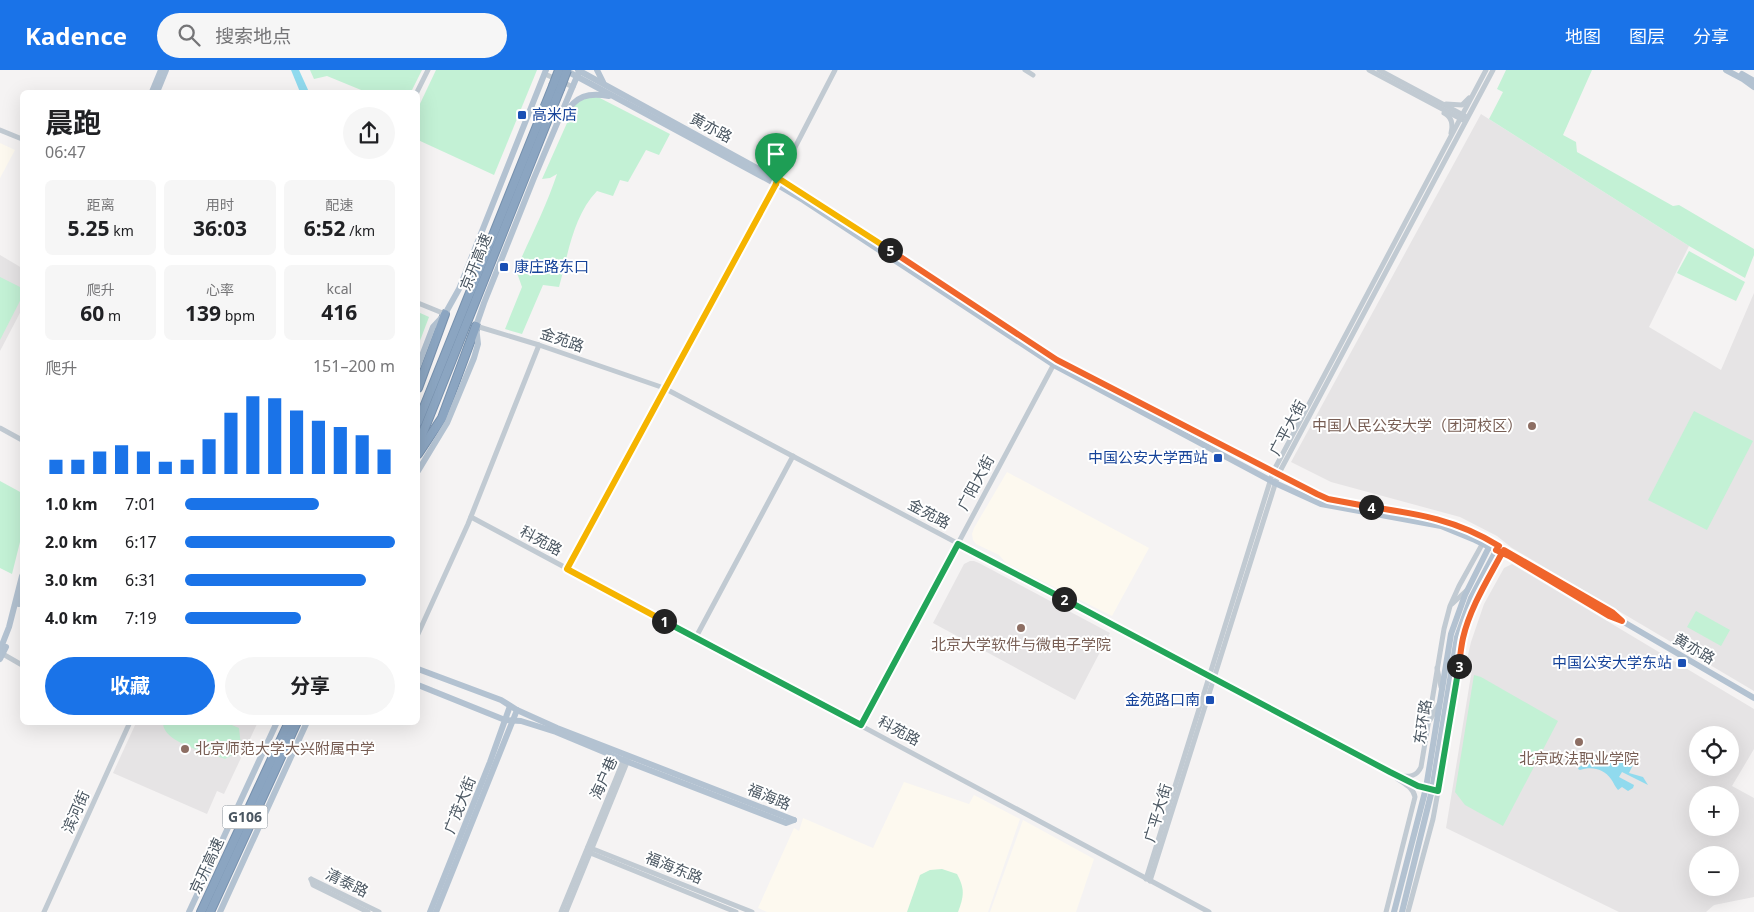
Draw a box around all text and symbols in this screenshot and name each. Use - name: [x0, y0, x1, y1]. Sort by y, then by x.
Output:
- search box: [157, 13, 507, 58]
- text: Kadence: [25, 19, 127, 52]
- icon: search: [175, 21, 203, 49]
- text: 搜索地点: [215, 23, 291, 49]
- text: 地图: [1565, 24, 1601, 48]
- text: 图层: [1629, 24, 1665, 48]
- text: 分享: [1693, 24, 1729, 48]
- text: 晨跑: [45, 103, 101, 141]
- place label: 高米店: [532, 104, 577, 124]
- button: share: [343, 107, 395, 159]
- street label: 黄亦路: [687, 108, 736, 147]
- marker: 高米店: [516, 109, 528, 121]
- pin: [755, 133, 797, 184]
- icon: arrive: [762, 140, 790, 168]
- text: 06:47: [45, 141, 86, 163]
- text: 距离: [87, 195, 115, 214]
- text: 用时: [206, 195, 234, 214]
- text: 配速: [325, 195, 353, 214]
- text: 5.25: [68, 214, 110, 242]
- text: 36:03: [193, 214, 247, 242]
- text: 6:52: [304, 214, 346, 242]
- text: km: [110, 221, 134, 240]
- text: /km: [346, 221, 375, 240]
- street label: 京开高速: [455, 230, 496, 293]
- pin: 5: [878, 238, 902, 262]
- text: 5: [886, 241, 895, 260]
- place label: 康庄路东口: [514, 256, 589, 276]
- marker: 康庄路东口: [498, 261, 510, 273]
- text: kcal: [326, 279, 352, 298]
- text: 爬升: [87, 280, 115, 299]
- text: 心率: [206, 280, 234, 299]
- text: 416: [321, 298, 357, 326]
- text: 60: [80, 299, 104, 327]
- text: 139: [185, 299, 221, 327]
- text: m: [104, 306, 121, 325]
- text: bpm: [221, 306, 255, 325]
- street label: 金苑路: [538, 322, 587, 356]
- text: 151–200 m: [313, 355, 395, 377]
- text: 爬升: [45, 357, 77, 379]
- street label: 广平大街: [1264, 396, 1310, 459]
- place label: 中国人民公安大学（团河校区）: [1312, 415, 1522, 435]
- marker: 中国人民公安大学（团河校区）: [1526, 420, 1538, 432]
- place label: 中国公安大学西站: [1088, 447, 1208, 467]
- street label: 广阳大街: [952, 451, 998, 514]
- marker: 中国公安大学西站: [1212, 452, 1224, 464]
- text: 1.0 km: [45, 493, 97, 515]
- text: 7:01: [125, 493, 157, 515]
- street label: 金苑路: [905, 494, 954, 533]
- pin: 4: [1358, 494, 1384, 520]
- text: 4: [1367, 498, 1376, 517]
- street label: 科苑路: [517, 521, 566, 560]
- text: 2.0 km: [45, 531, 97, 553]
- text: 6:17: [125, 531, 157, 553]
- text: 3.0 km: [45, 569, 97, 591]
- text: 6:31: [125, 569, 157, 591]
- pin: 2: [1052, 586, 1076, 612]
- text: 2: [1060, 590, 1069, 609]
- text: 4.0 km: [45, 607, 97, 629]
- text: 7:19: [125, 607, 157, 629]
- pin: 1: [652, 608, 676, 634]
- text: 1: [660, 612, 669, 631]
- marker: 北京大学软件与微电子学院: [1015, 622, 1027, 634]
- street label: 黄亦路: [1670, 628, 1719, 668]
- place label: 北京大学软件与微电子学院: [931, 634, 1111, 654]
- place label: 中国公安大学东站: [1552, 652, 1672, 672]
- pin: 3: [1446, 654, 1472, 678]
- button: 收藏: [45, 657, 215, 715]
- button: 分享: [225, 657, 395, 715]
- text: 3: [1455, 657, 1464, 676]
- marker: 中国公安大学东站: [1676, 657, 1688, 669]
- place label: 金苑路口南: [1125, 689, 1200, 709]
- marker: 金苑路口南: [1204, 694, 1216, 706]
- street label: 东环路: [1409, 698, 1435, 746]
- street label: 科苑路: [875, 711, 924, 750]
- map controls: [1689, 726, 1739, 896]
- button: locate: [1689, 726, 1739, 776]
- marker: 北京政法职业学院: [1573, 736, 1585, 748]
- place label: 北京师范大学大兴附属中学: [195, 738, 375, 758]
- marker: 北京师范大学大兴附属中学: [179, 743, 191, 755]
- place label: 北京政法职业学院: [1519, 748, 1639, 768]
- street label: 海户巷: [585, 753, 621, 802]
- street label: 广茂大街: [439, 773, 480, 836]
- street label: 福海路: [745, 778, 794, 814]
- street label: 广平大街: [1139, 781, 1175, 844]
- button: +: [1689, 786, 1739, 836]
- street label: 滨河街: [57, 787, 93, 836]
- road number: G106: [222, 806, 268, 829]
- street label: 京开高速: [184, 834, 228, 897]
- button: −: [1689, 846, 1739, 896]
- street label: 福海东路: [643, 847, 706, 888]
- street label: 清泰路: [323, 863, 372, 901]

